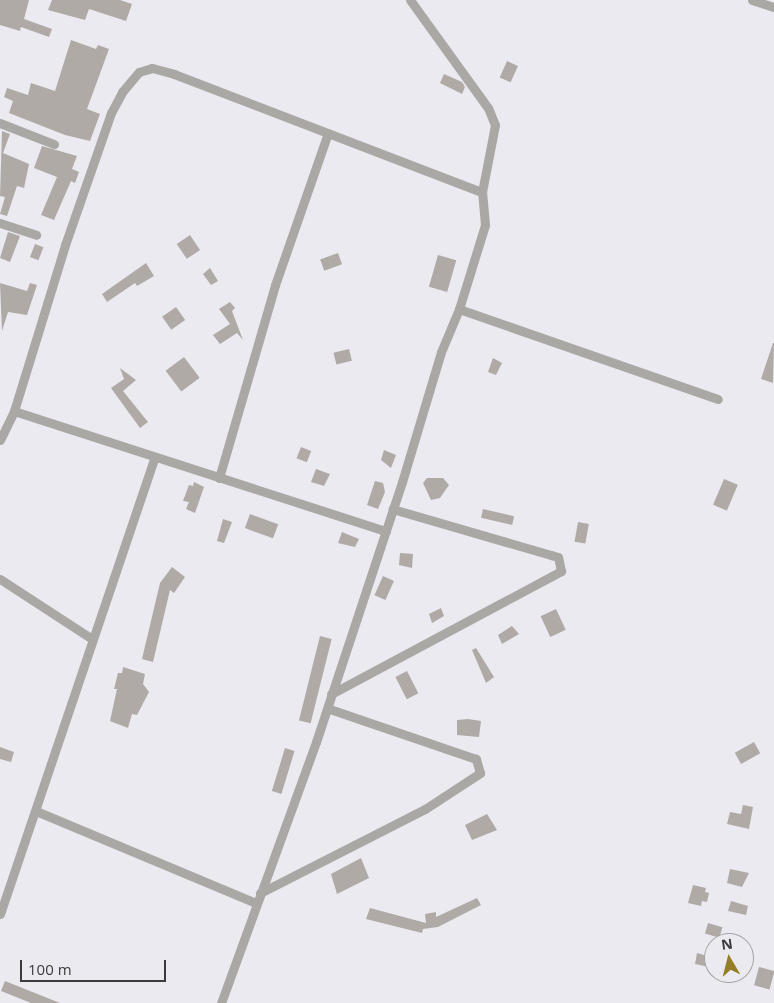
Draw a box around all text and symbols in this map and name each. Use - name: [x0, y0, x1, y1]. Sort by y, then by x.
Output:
- north arrow: [704, 933, 754, 983]
- text: N: [720, 933, 734, 954]
- scale bar: [22, 950, 169, 982]
- text: 100 m: [28, 959, 72, 979]

